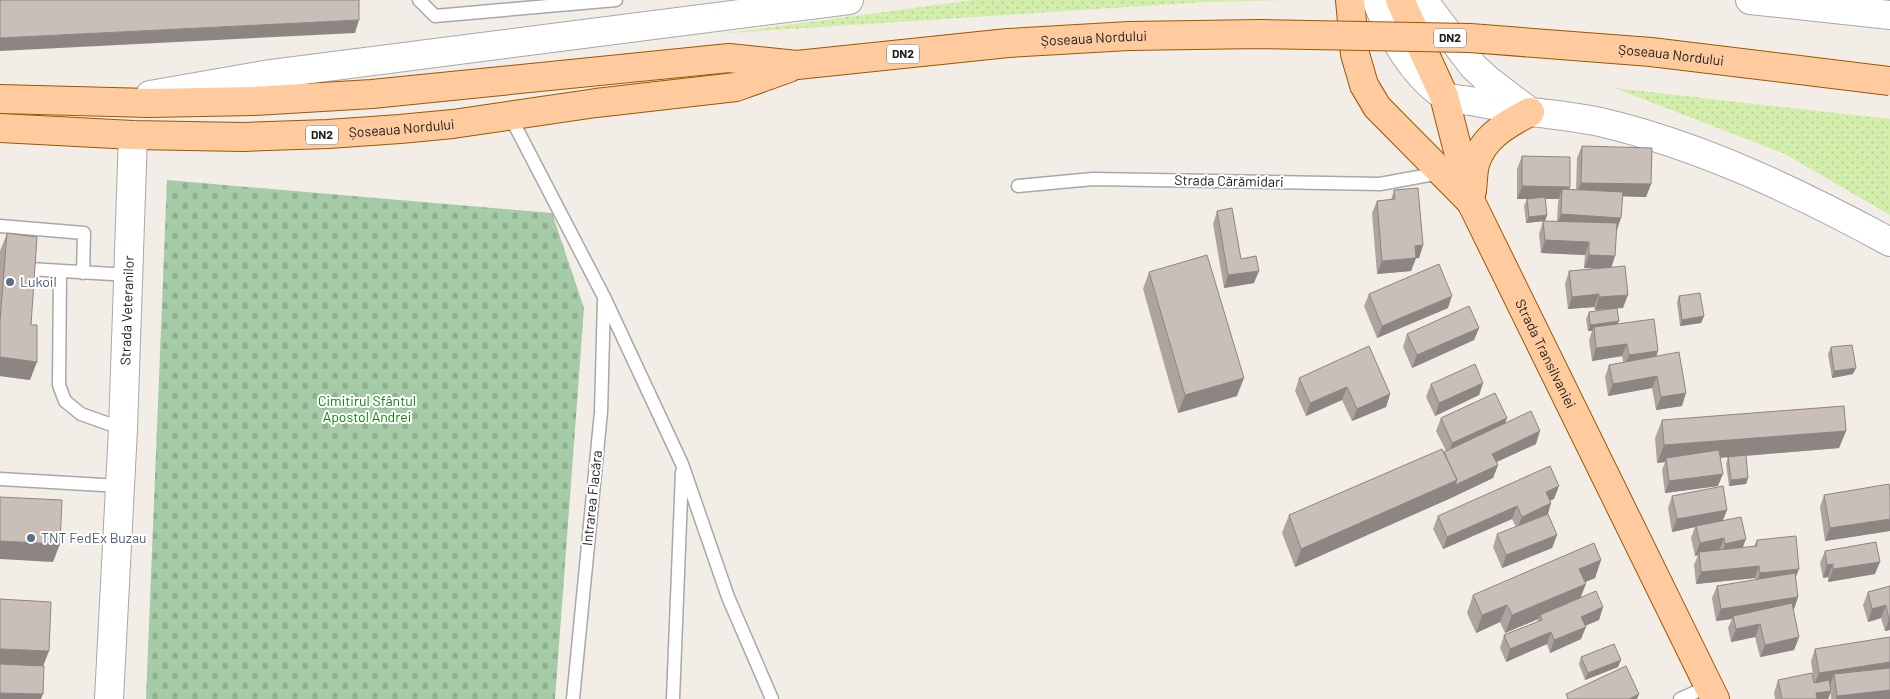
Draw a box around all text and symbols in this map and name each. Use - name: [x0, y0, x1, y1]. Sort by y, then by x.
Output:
- street label: Șoseaua Nordului: [1040, 27, 1147, 49]
- road number: DN2: [1434, 28, 1466, 48]
- street label: Șoseaua Nordului: [1618, 40, 1725, 69]
- road number: DN2: [887, 44, 919, 64]
- street label: Șoseaua Nordului: [348, 115, 455, 141]
- road number: DN2: [306, 126, 338, 144]
- street label: Strada Cărămidari: [1174, 171, 1284, 190]
- street label: Strada Veteranilor: [116, 255, 137, 366]
- place label: Lukoil: [20, 273, 57, 290]
- marker: Lukoil: [4, 276, 16, 288]
- street label: Strada Transilvaniei: [1512, 296, 1580, 411]
- park label: Cimitirul Sfântul Apostol Andrei: [318, 392, 416, 425]
- street label: Intrarea Flacăra: [578, 449, 605, 546]
- place label: TNT FedEx Buzau: [41, 529, 147, 546]
- marker: TNT FedEx Buzau: [25, 532, 37, 544]

